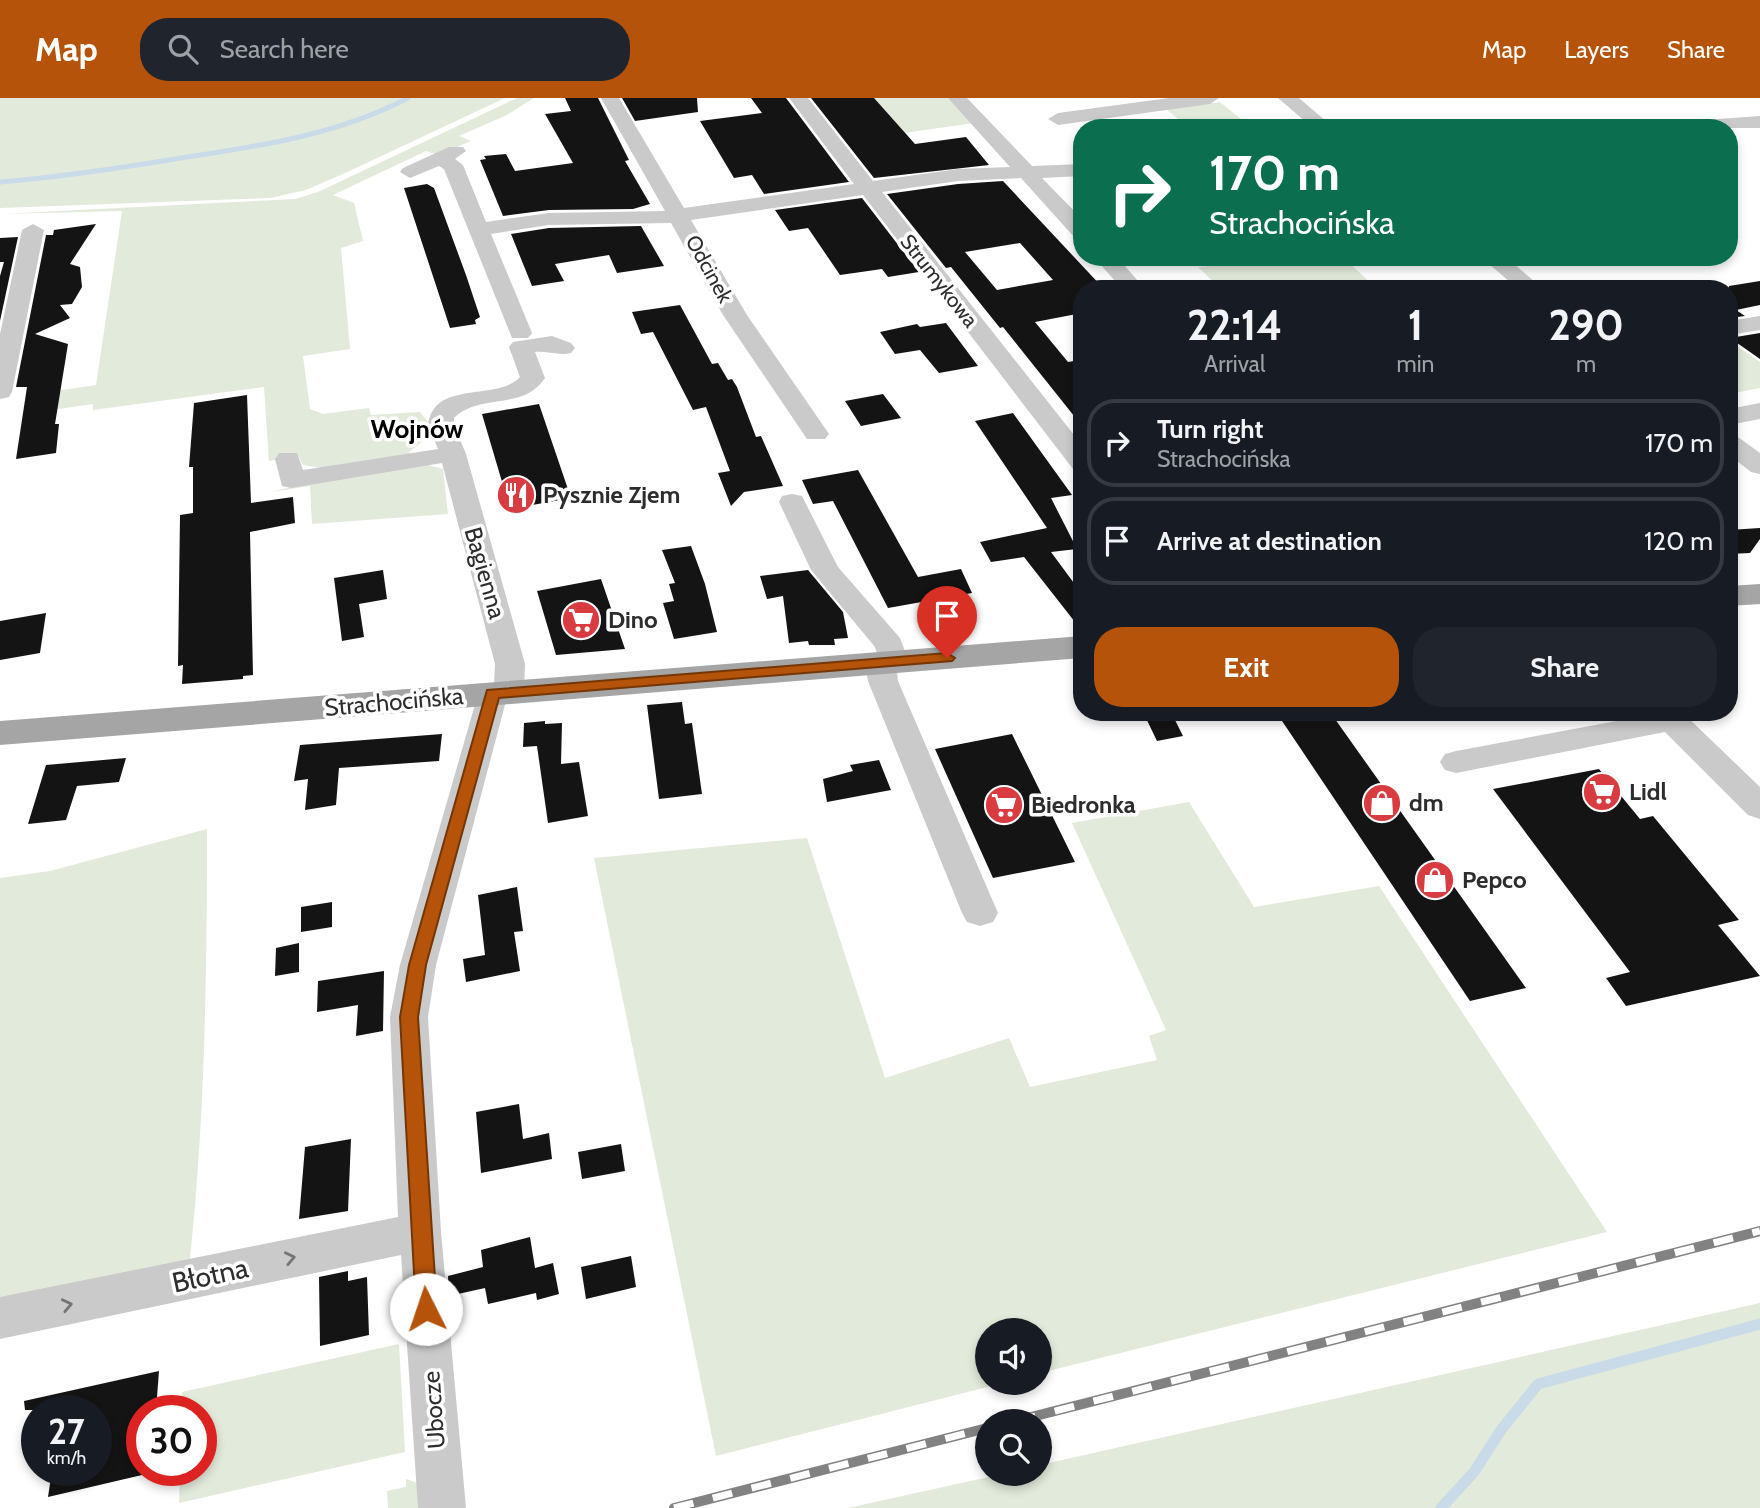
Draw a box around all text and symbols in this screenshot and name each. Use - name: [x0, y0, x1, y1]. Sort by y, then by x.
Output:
- search box: [140, 18, 630, 81]
- text: Map: [35, 29, 98, 69]
- icon: search: [164, 30, 202, 68]
- text: Search here: [220, 33, 349, 65]
- text: Map: [1482, 35, 1526, 64]
- text: Layers: [1564, 35, 1629, 64]
- text: Share: [1667, 35, 1725, 64]
- text: 170 m: [1209, 143, 1340, 202]
- icon: right: [1094, 147, 1185, 238]
- text: Strachocińska: [1209, 203, 1395, 242]
- street label: Strumykowa: [895, 229, 983, 332]
- street label: Odcinek: [681, 231, 738, 308]
- text: 22:14: [1187, 299, 1282, 351]
- text: 1: [1408, 299, 1423, 351]
- text: 290: [1548, 299, 1624, 351]
- text: Arrival: [1204, 350, 1265, 378]
- text: min: [1396, 350, 1434, 378]
- text: m: [1576, 350, 1596, 378]
- district label: Wojnów: [371, 413, 464, 445]
- text: Turn right: [1157, 413, 1263, 445]
- icon: right: [1098, 424, 1136, 462]
- text: 170 m: [1645, 427, 1713, 459]
- text: Strachocińska: [1157, 445, 1290, 473]
- restaurant icon: Pysznie Zjem: [495, 474, 537, 516]
- place label: Pysznie Zjem: [543, 480, 680, 509]
- icon: arrive: [1098, 522, 1136, 560]
- street label: Bagienna: [459, 524, 513, 622]
- text: Arrive at destination: [1157, 525, 1382, 557]
- text: 120 m: [1644, 525, 1713, 557]
- pin: [917, 586, 977, 658]
- icon: arrive: [928, 597, 966, 635]
- supermarket icon: Dino: [560, 599, 602, 641]
- place label: Dino: [608, 605, 658, 634]
- button: Exit: [1094, 627, 1399, 707]
- button: Share: [1413, 627, 1717, 707]
- street label: Strachocińska: [323, 681, 465, 722]
- supermarket icon: Lidl: [1581, 771, 1623, 813]
- place label: Lidl: [1629, 777, 1667, 806]
- shop icon: dm: [1361, 782, 1403, 824]
- supermarket icon: Biedronka: [983, 784, 1025, 826]
- place label: dm: [1409, 788, 1444, 817]
- place label: Biedronka: [1031, 790, 1136, 819]
- shop icon: Pepco: [1414, 859, 1456, 901]
- place label: Pepco: [1462, 865, 1527, 894]
- street label: Błotna: [169, 1250, 252, 1300]
- one-way arrow: [284, 1252, 296, 1267]
- position arrow: [389, 1272, 463, 1346]
- one-way arrow: [61, 1298, 73, 1313]
- map controls: [975, 1318, 1052, 1486]
- button: sound: [975, 1318, 1052, 1395]
- street label: Ubocze: [416, 1370, 451, 1450]
- speed limit sign: 30: [126, 1395, 217, 1486]
- button: search: [975, 1409, 1052, 1486]
- text: 27: [48, 1410, 85, 1453]
- text: km/h: [47, 1447, 86, 1469]

